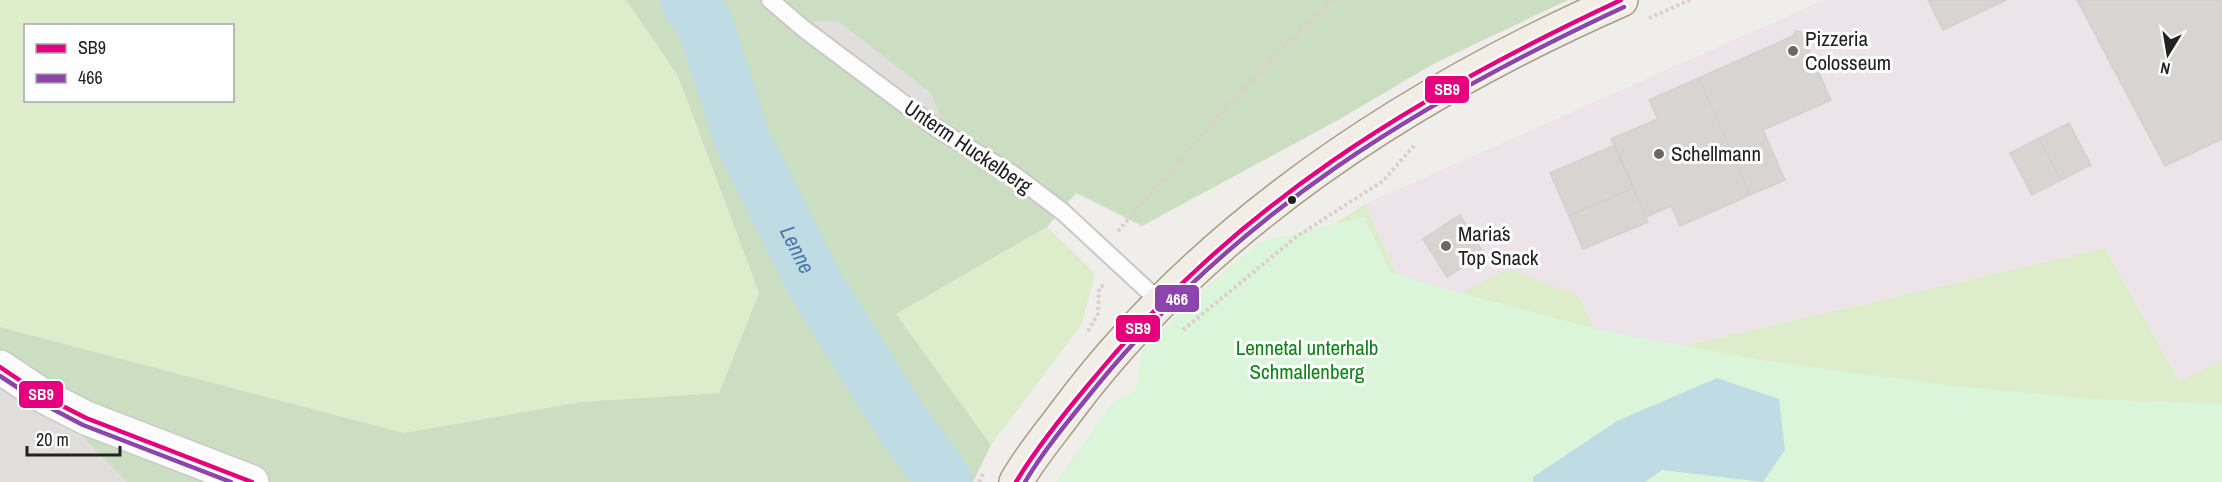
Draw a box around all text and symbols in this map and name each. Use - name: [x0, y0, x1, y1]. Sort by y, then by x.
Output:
- legend: [24, 24, 234, 102]
- place label: Pizzeria Colosseum: [1805, 24, 1891, 77]
- north arrow: [2138, 24, 2198, 84]
- text: SB9: [78, 35, 106, 60]
- marker: Pizzeria Colosseum: [1786, 44, 1800, 58]
- text: N: [2158, 57, 2172, 80]
- text: 466: [78, 65, 103, 90]
- line badge: SB9: [1424, 75, 1470, 104]
- text: SB9: [1434, 78, 1460, 100]
- street label: Unterm Huckelberg: [899, 93, 1038, 200]
- place label: Schellmann: [1671, 139, 1761, 168]
- marker: Schellmann: [1652, 147, 1666, 161]
- unlabelled marker: [1286, 194, 1298, 206]
- place label: Maria´s Top Snack: [1458, 219, 1539, 272]
- water label: Lenne: [773, 220, 822, 279]
- marker: Maria´s Top Snack: [1439, 239, 1453, 253]
- line badge: 466: [1154, 284, 1200, 313]
- text: 466: [1166, 288, 1188, 310]
- line badge: SB9: [1115, 314, 1161, 343]
- text: SB9: [1125, 317, 1151, 339]
- park label: Lennetal unterhalb Schmallenberg: [1236, 333, 1378, 386]
- line badge: SB9: [18, 380, 64, 409]
- text: SB9: [28, 383, 54, 405]
- scale bar: [27, 419, 120, 457]
- text: 20 m: [36, 427, 69, 452]

